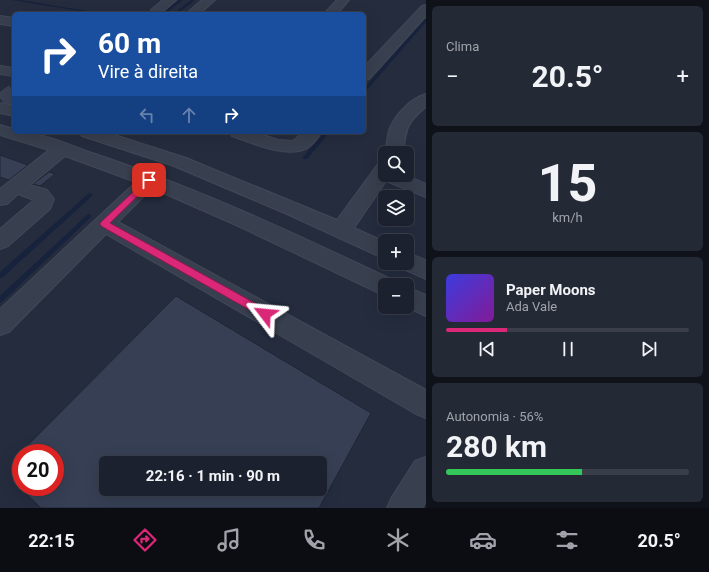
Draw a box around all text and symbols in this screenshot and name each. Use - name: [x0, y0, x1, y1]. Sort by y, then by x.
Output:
- text: 60 m: [98, 27, 161, 60]
- icon: right: [32, 28, 84, 80]
- text: Clima: [446, 39, 479, 54]
- text: 20.5°: [532, 59, 604, 94]
- text: Vire à direita: [98, 61, 198, 82]
- text: −: [446, 64, 459, 89]
- text: +: [677, 64, 689, 89]
- icon: left: [136, 104, 158, 126]
- icon: ahead: [178, 104, 200, 126]
- icon: right: [220, 104, 242, 126]
- map controls: [378, 146, 414, 314]
- button: search: [378, 146, 414, 182]
- text: 15: [538, 153, 597, 214]
- pin: [132, 163, 166, 197]
- icon: arrive: [138, 169, 160, 191]
- button: layers: [378, 190, 414, 226]
- text: km/h: [552, 210, 583, 225]
- button: +: [378, 234, 414, 270]
- button: −: [378, 278, 414, 314]
- text: Paper Moons: [506, 281, 596, 299]
- position arrow: [244, 293, 286, 335]
- text: Ada Vale: [506, 299, 557, 314]
- icon: previous: [476, 338, 498, 360]
- icon: pause: [557, 338, 579, 360]
- icon: next: [638, 338, 660, 360]
- text: Autonomia · 56%: [446, 409, 543, 424]
- text: 280 km: [446, 429, 547, 464]
- speed limit sign: 20: [12, 444, 64, 496]
- text: 22:16 · 1 min · 90 m: [146, 467, 280, 485]
- icon: directions: [131, 526, 159, 554]
- icon: music: [215, 526, 243, 554]
- icon: phone: [300, 526, 328, 554]
- icon: climate: [384, 526, 412, 554]
- icon: car: [469, 526, 497, 554]
- icon: filters: [553, 526, 581, 554]
- text: 22:15: [28, 530, 75, 551]
- text: 20.5°: [638, 530, 681, 551]

